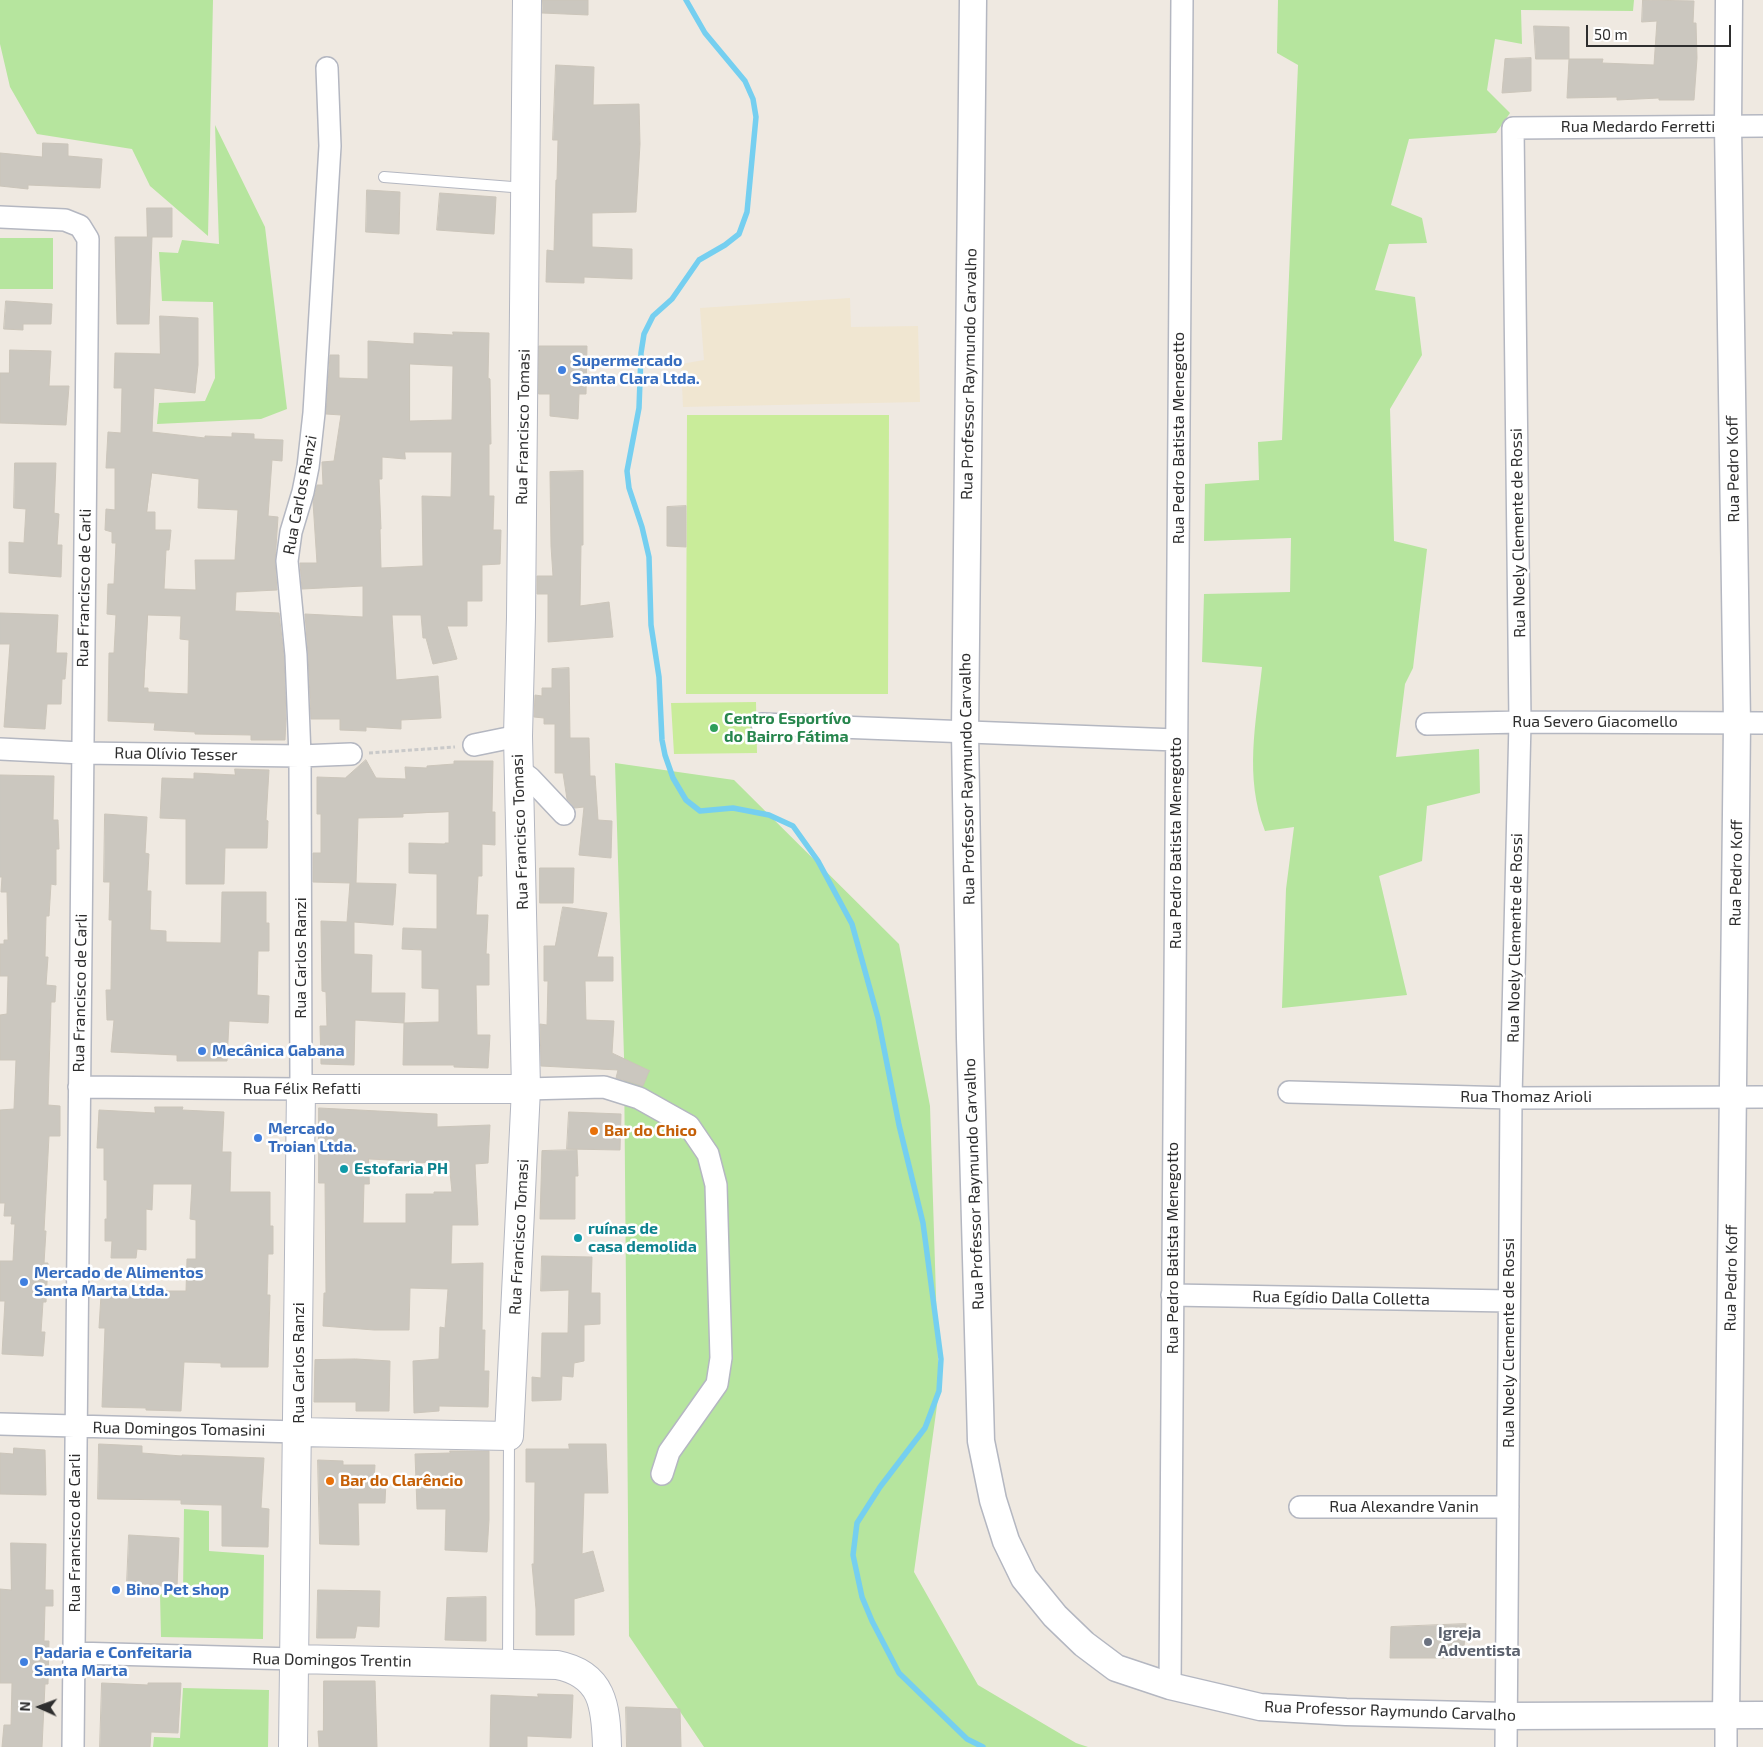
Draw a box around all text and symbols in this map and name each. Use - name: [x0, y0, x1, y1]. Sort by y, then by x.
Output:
- scale bar: [1588, 15, 1733, 47]
- text: 50 m: [1594, 25, 1628, 43]
- street label: Rua Medardo Ferretti: [1561, 117, 1715, 137]
- street label: Rua Professor Raymundo Carvalho: [957, 248, 981, 500]
- street label: Rua Pedro Batista Menegotto: [1169, 332, 1189, 544]
- street label: Rua Francisco Tomasi: [512, 349, 534, 505]
- place label: Supermercado Santa Clara Ltda.: [572, 351, 700, 389]
- marker: Supermercado Santa Clara Ltda.: [556, 364, 568, 376]
- street label: Rua Pedro Koff: [1722, 415, 1744, 523]
- street label: Rua Noely Clemente de Rossi: [1507, 428, 1529, 638]
- street label: Rua Carlos Ranzi: [279, 434, 321, 556]
- street label: Rua Francisco de Carli: [73, 508, 95, 668]
- street label: Rua Professor Raymundo Carvalho: [955, 653, 979, 905]
- place label: Centro Esportívo do Bairro Fátima: [724, 709, 851, 747]
- street label: Rua Severo Giacomello: [1512, 712, 1678, 732]
- marker: Centro Esportívo do Bairro Fátima: [708, 722, 720, 734]
- street label: Rua Pedro Batista Menegotto: [1166, 737, 1186, 949]
- street label: Rua Olívio Tesser: [114, 743, 238, 765]
- street label: Rua Francisco Tomasi: [508, 754, 532, 910]
- street label: Rua Pedro Koff: [1725, 819, 1747, 927]
- street label: Rua Noely Clemente de Rossi: [1504, 833, 1526, 1043]
- street label: Rua Carlos Ranzi: [291, 897, 311, 1019]
- street label: Rua Francisco de Carli: [69, 913, 91, 1073]
- place label: Mecânica Gabana: [212, 1041, 345, 1061]
- marker: Mecânica Gabana: [196, 1045, 208, 1057]
- street label: Rua Professor Raymundo Carvalho: [960, 1058, 988, 1310]
- street label: Rua Félix Refatti: [243, 1079, 361, 1099]
- street label: Rua Thomaz Arioli: [1460, 1087, 1592, 1107]
- place label: Mercado Troian Ltda.: [268, 1119, 356, 1157]
- place label: Bar do Chico: [604, 1121, 697, 1141]
- marker: Bar do Chico: [588, 1125, 600, 1137]
- marker: Mercado Troian Ltda.: [252, 1132, 264, 1144]
- street label: Rua Pedro Batista Menegotto: [1163, 1142, 1183, 1354]
- place label: Estofaria PH: [354, 1159, 448, 1179]
- street label: Rua Francisco Tomasi: [505, 1159, 533, 1315]
- marker: Estofaria PH: [338, 1163, 350, 1175]
- place label: ruínas de casa demolida: [588, 1219, 697, 1257]
- street label: Rua Pedro Koff: [1720, 1224, 1742, 1332]
- marker: ruínas de casa demolida: [572, 1232, 584, 1244]
- street label: Rua Noely Clemente de Rossi: [1499, 1238, 1519, 1448]
- place label: Mercado de Alimentos Santa Marta Ltda.: [34, 1263, 203, 1301]
- marker: Mercado de Alimentos Santa Marta Ltda.: [18, 1276, 30, 1288]
- street label: Rua Egídio Dalla Colletta: [1252, 1287, 1430, 1309]
- street label: Rua Carlos Ranzi: [289, 1302, 309, 1424]
- street label: Rua Domingos Tomasini: [92, 1418, 266, 1440]
- street label: Rua Francisco de Carli: [65, 1454, 85, 1612]
- place label: Bar do Clarêncio: [340, 1471, 463, 1491]
- marker: Bar do Clarêncio: [324, 1475, 336, 1487]
- street label: Rua Alexandre Vanin: [1329, 1497, 1479, 1517]
- place label: Bino Pet shop: [126, 1580, 229, 1600]
- marker: Bino Pet shop: [110, 1584, 122, 1596]
- place label: Igreja Adventista: [1438, 1623, 1521, 1661]
- marker: Igreja Adventista: [1422, 1636, 1434, 1648]
- place label: Padaria e Confeitaria Santa Marta: [34, 1643, 192, 1681]
- street label: Rua Domingos Trentin: [252, 1649, 412, 1671]
- marker: Padaria e Confeitaria Santa Marta: [18, 1656, 30, 1668]
- north arrow: [15, 1682, 65, 1732]
- street label: Rua Professor Raymundo Carvalho: [1264, 1697, 1516, 1725]
- text: N: [16, 1701, 33, 1712]

